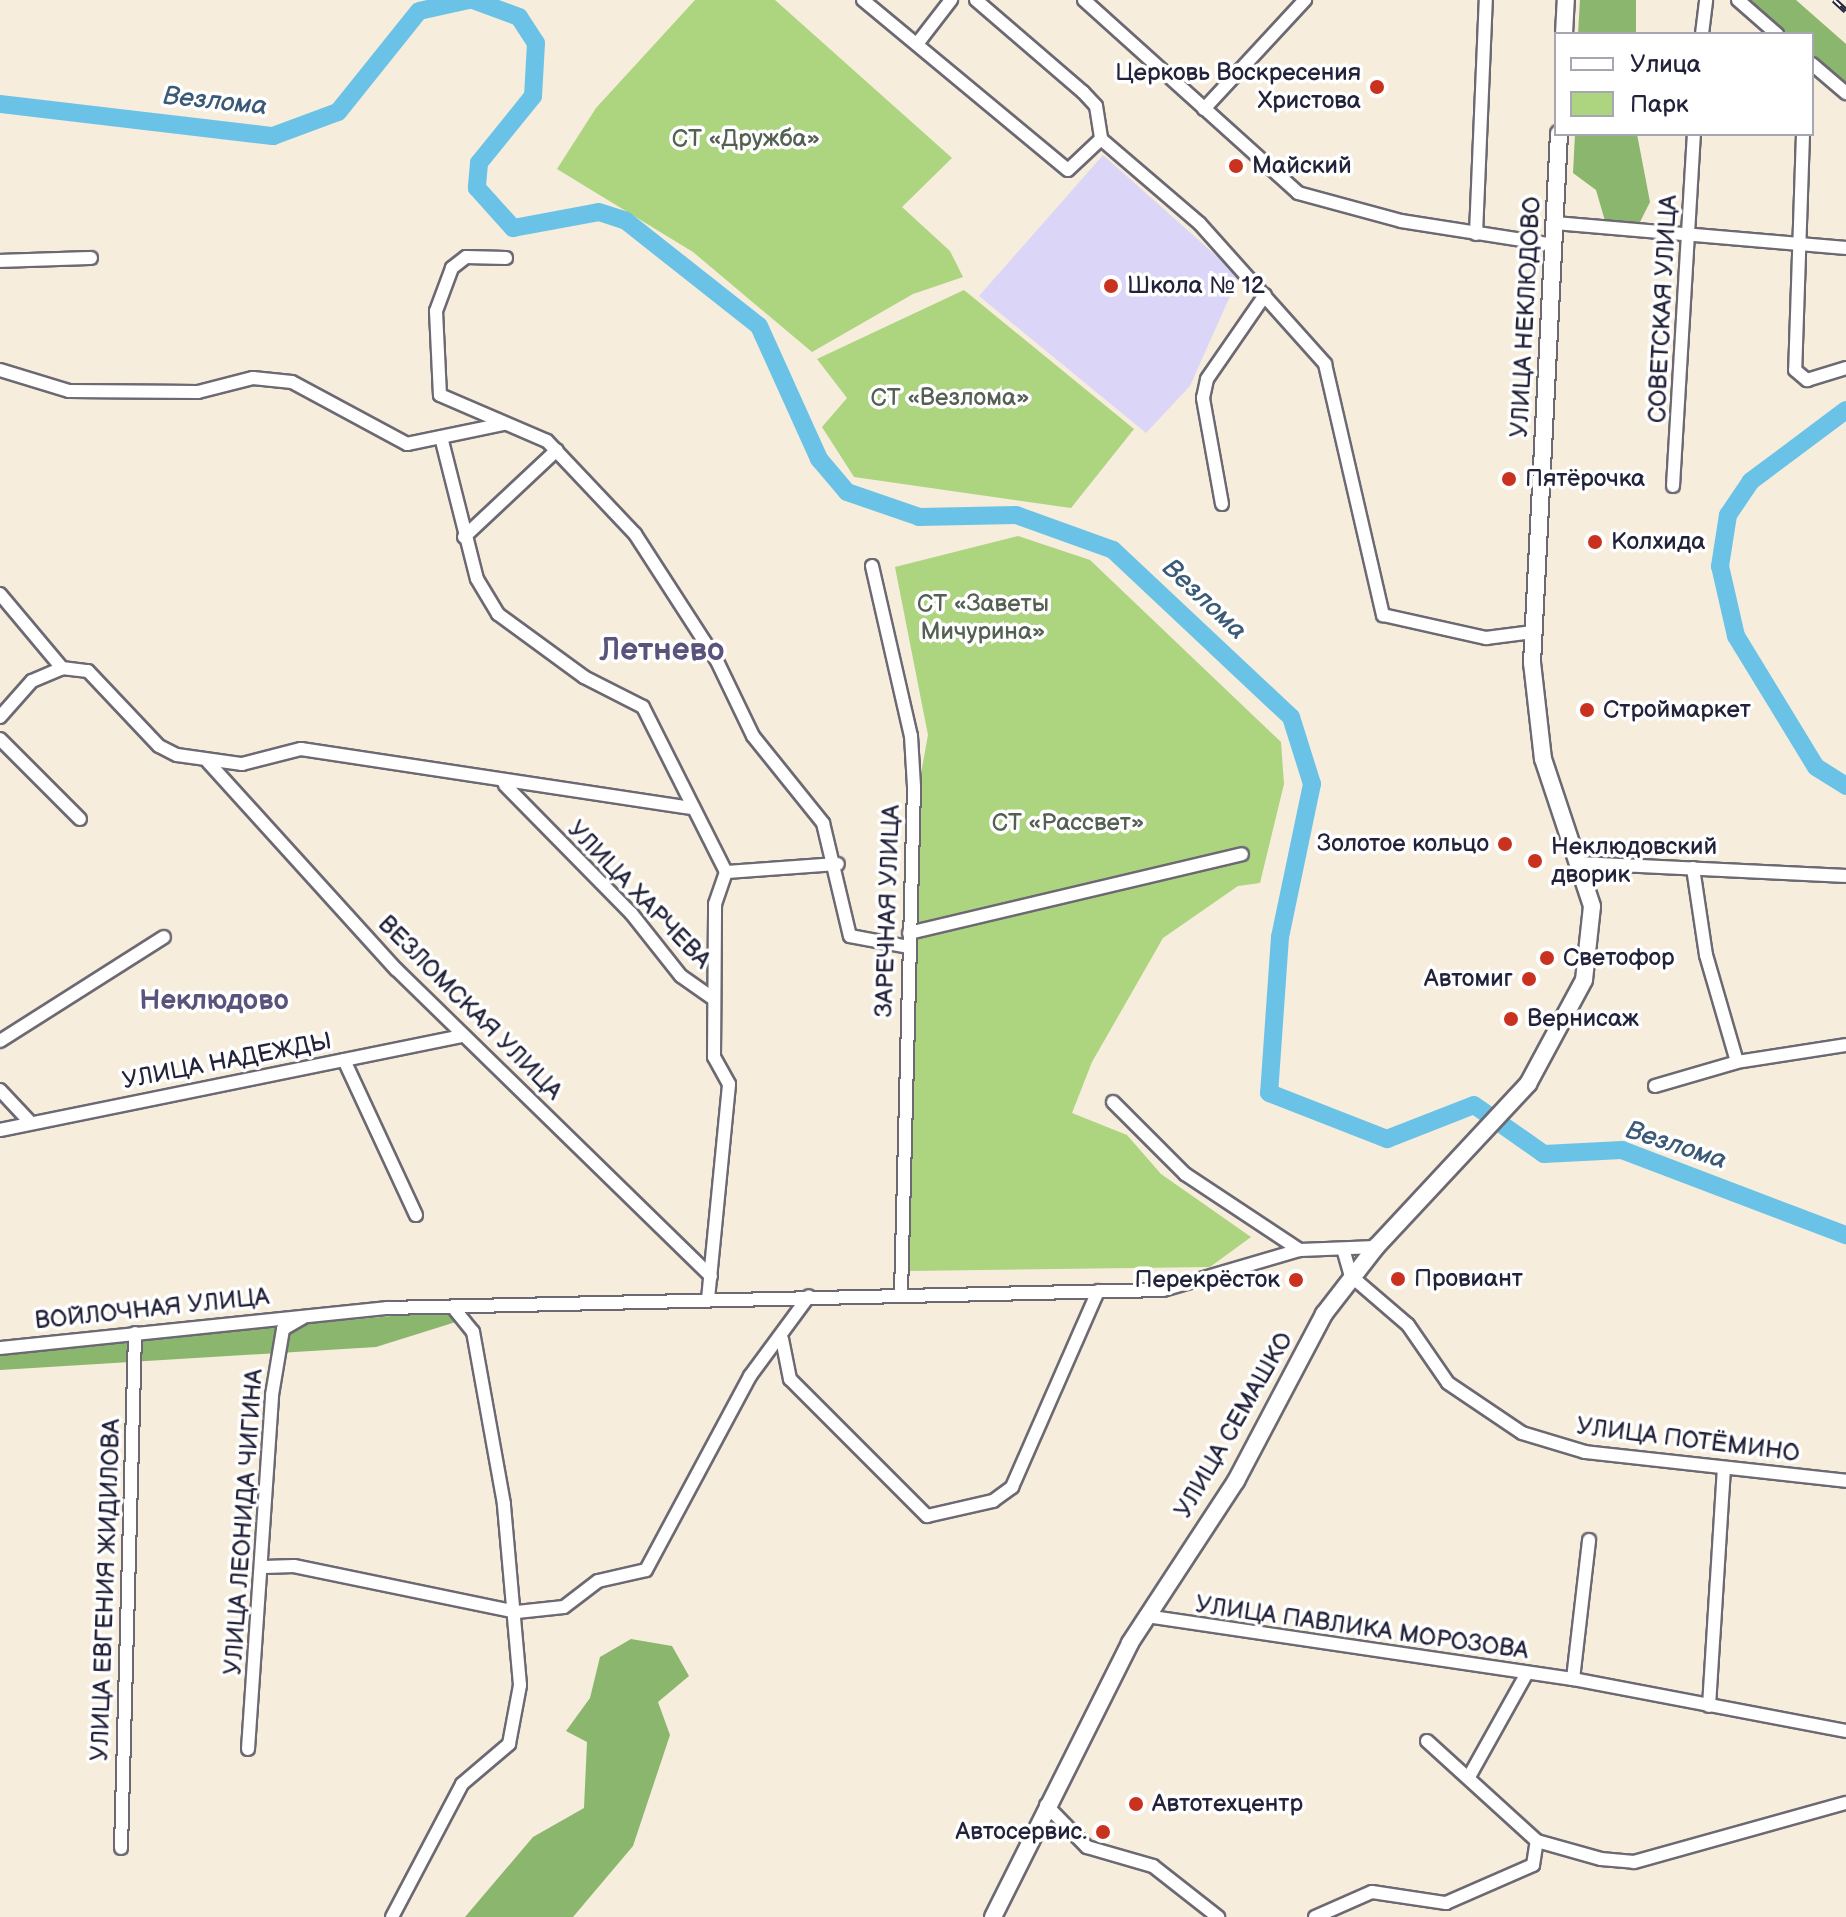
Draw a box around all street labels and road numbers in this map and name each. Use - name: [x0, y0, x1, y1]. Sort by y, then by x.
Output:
- street label: СОВЕТСКАЯ УЛИЦА: [1643, 194, 1683, 424]
- street label: УЛИЦА НЕКЛЮДОВО: [1505, 196, 1547, 438]
- street label: ЗАРЕЧНАЯ УЛИЦА: [870, 804, 906, 1018]
- street label: УЛИЦА ХАРЧЕВА: [561, 815, 717, 975]
- street label: ВЕЗЛОМСКАЯ УЛИЦА: [372, 910, 568, 1106]
- street label: УЛИЦА НАДЕЖДЫ: [120, 1027, 334, 1095]
- street label: ВОЙЛОЧНАЯ УЛИЦА: [33, 1282, 271, 1336]
- street label: УЛИЦА СЕМАШКО: [1169, 1327, 1299, 1523]
- street label: УЛИЦА ЛЕОНИДА ЧИГИНА: [219, 1368, 269, 1676]
- street label: УЛИЦА ПОТЁМИНО: [1575, 1412, 1801, 1468]
- street label: УЛИЦА ЕВГЕНИЯ ЖИДИЛОВА: [86, 1418, 126, 1762]
- street label: УЛИЦА ПАВЛИКА МОРОЗОВА: [1194, 1590, 1530, 1666]

